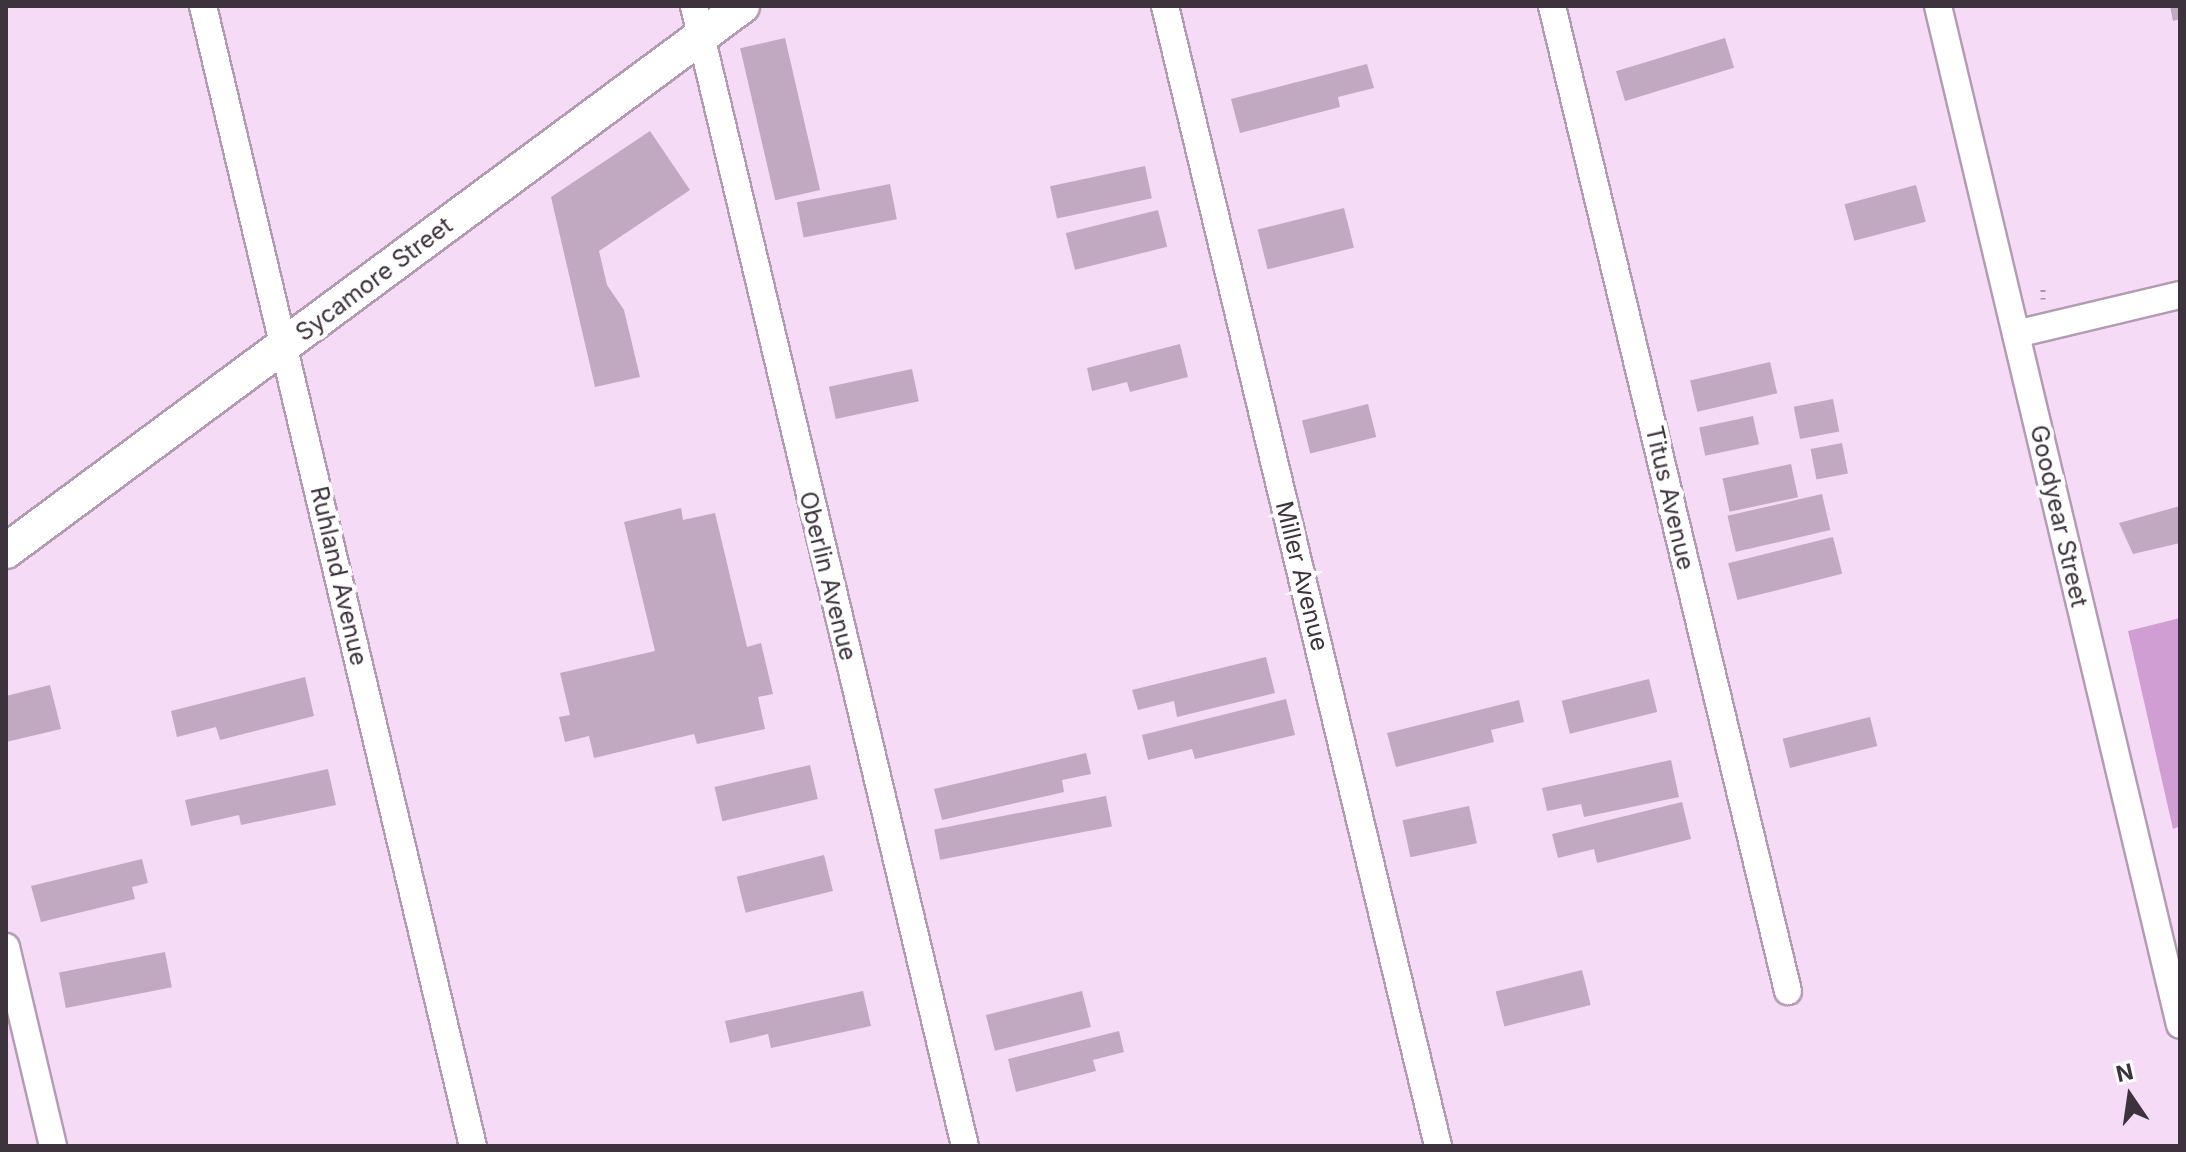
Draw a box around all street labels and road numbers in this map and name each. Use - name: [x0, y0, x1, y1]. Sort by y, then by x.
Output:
- street label: Sycamore Street: [290, 211, 458, 347]
- street label: Goodyear Street: [2024, 422, 2094, 610]
- street label: Titus Avenue: [1639, 423, 1701, 573]
- street label: Ruhland Avenue: [304, 484, 374, 668]
- street label: Oberlin Avenue: [793, 488, 863, 664]
- street label: Miller Avenue: [1269, 498, 1335, 654]

